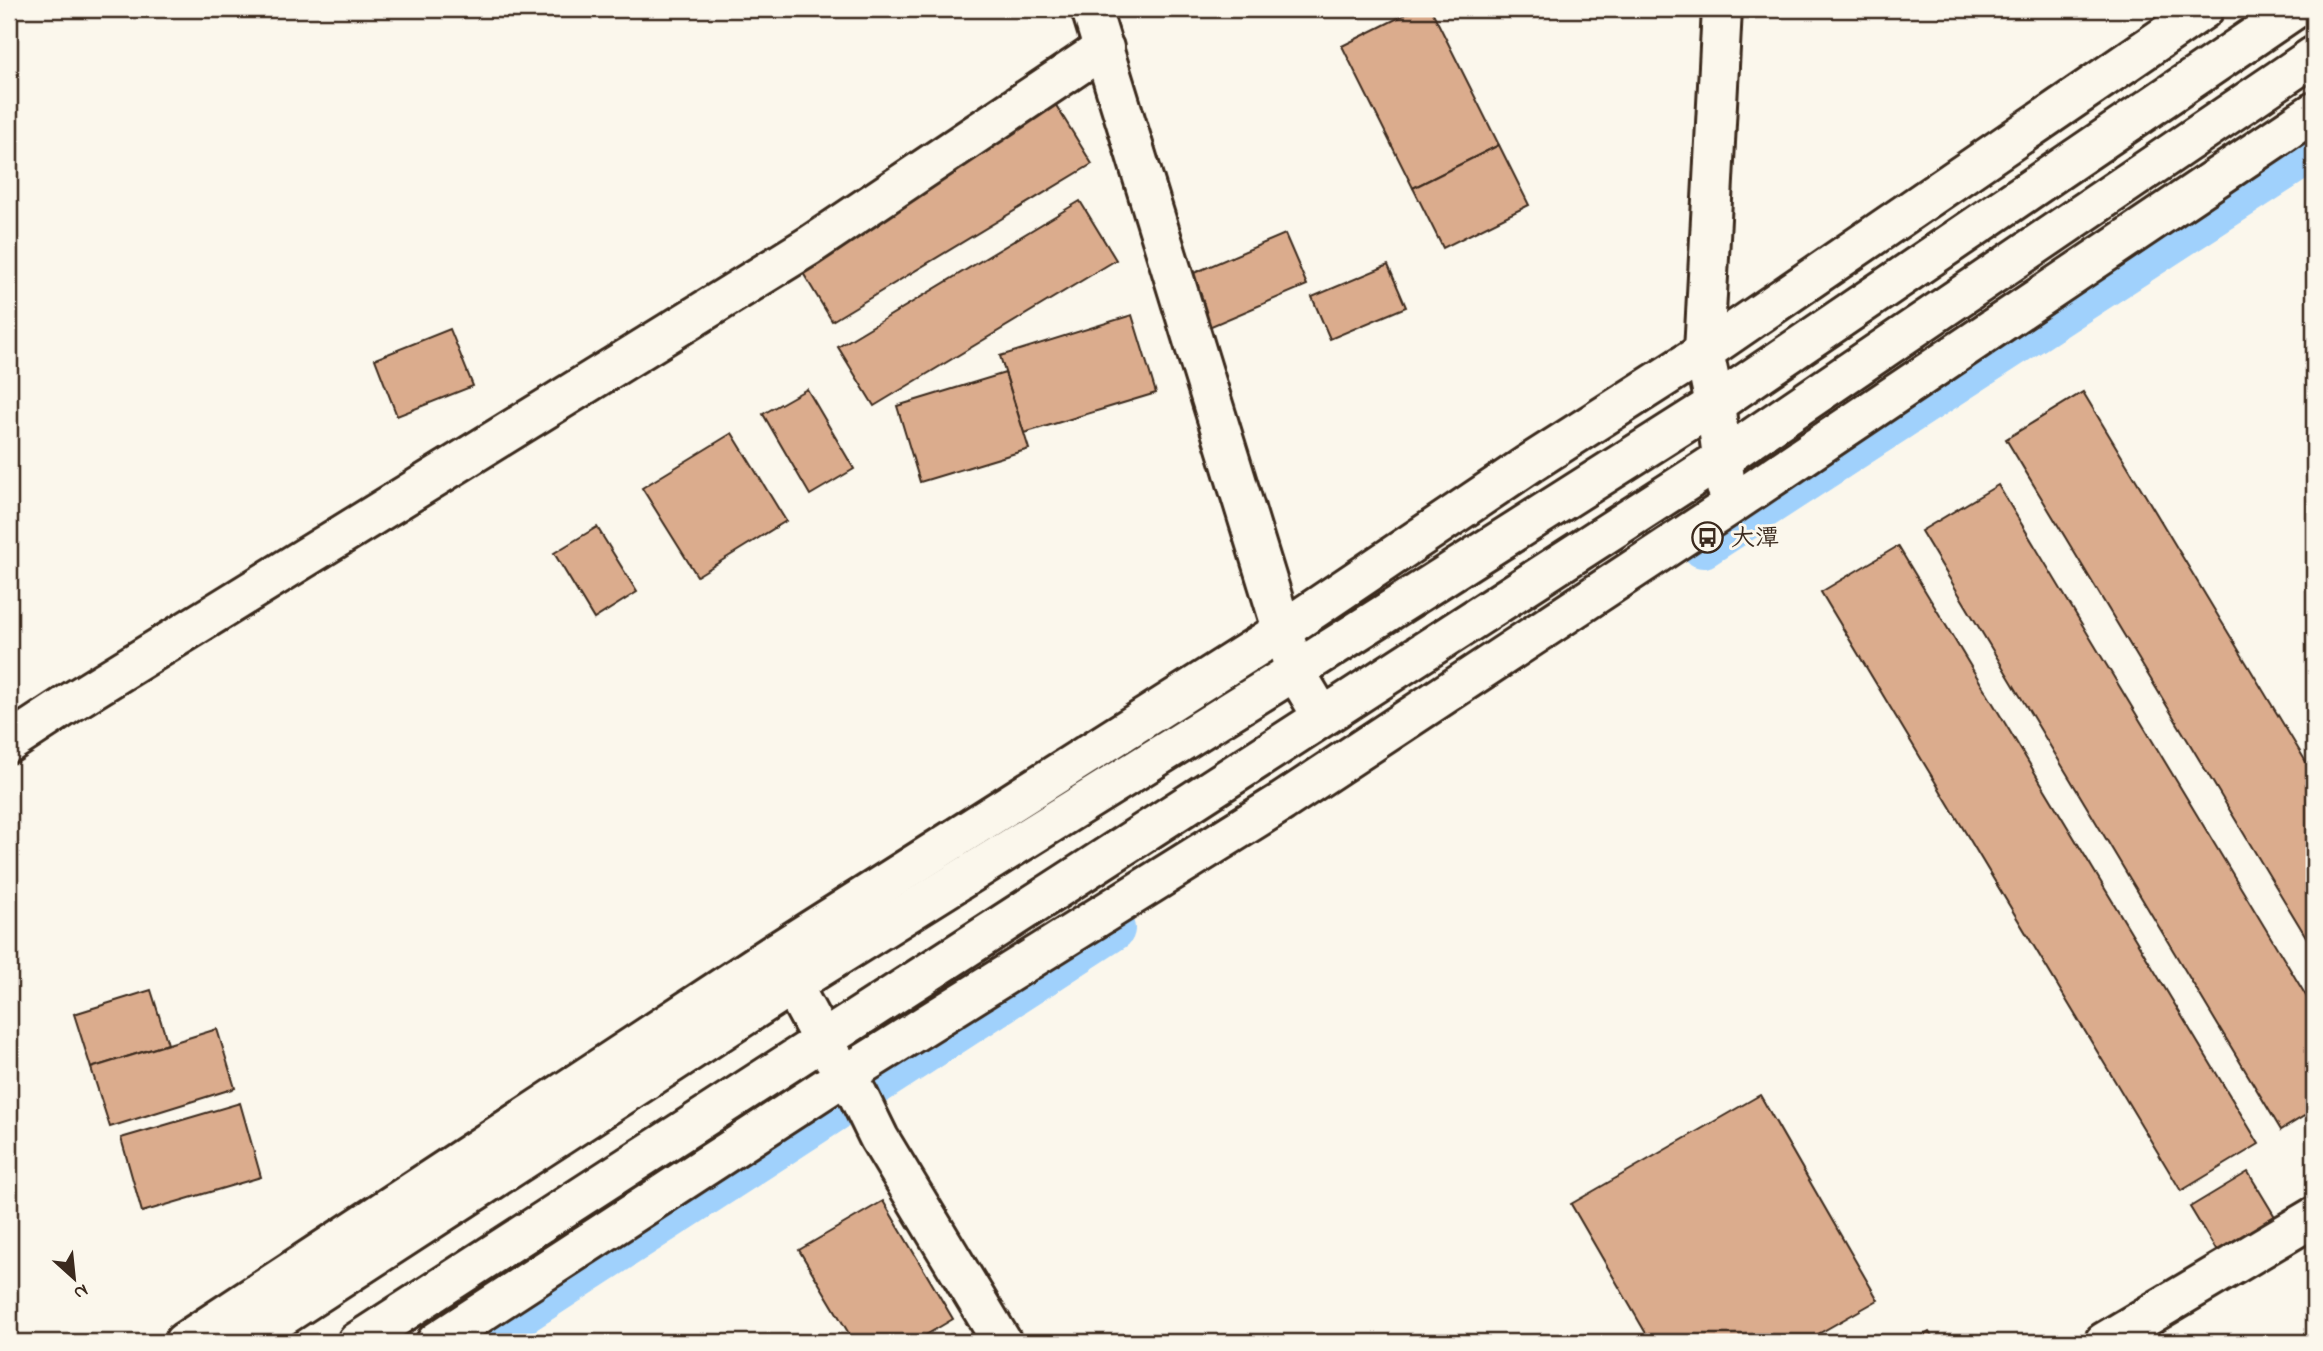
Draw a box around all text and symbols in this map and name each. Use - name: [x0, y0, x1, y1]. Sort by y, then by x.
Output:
- bus stop icon: 大潭: [1691, 520, 1725, 554]
- place label: 大潭: [1731, 522, 1779, 557]
- north arrow: [38, 1242, 108, 1312]
- text: N: [69, 1276, 92, 1306]

